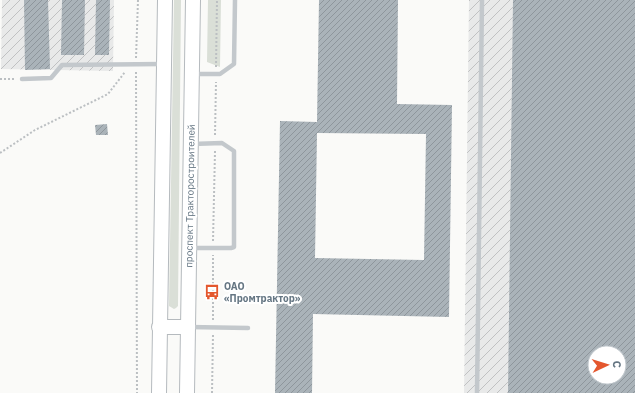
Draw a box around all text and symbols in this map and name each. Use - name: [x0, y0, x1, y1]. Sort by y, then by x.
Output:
- street label: проспект Тракторостроителей: [182, 124, 198, 268]
- place label: ОАО «Промтрактор»: [224, 280, 301, 305]
- bus stop icon: ОАО «Промтрактор»: [203, 283, 221, 301]
- north arrow: [587, 345, 627, 385]
- text: С: [610, 360, 624, 368]

